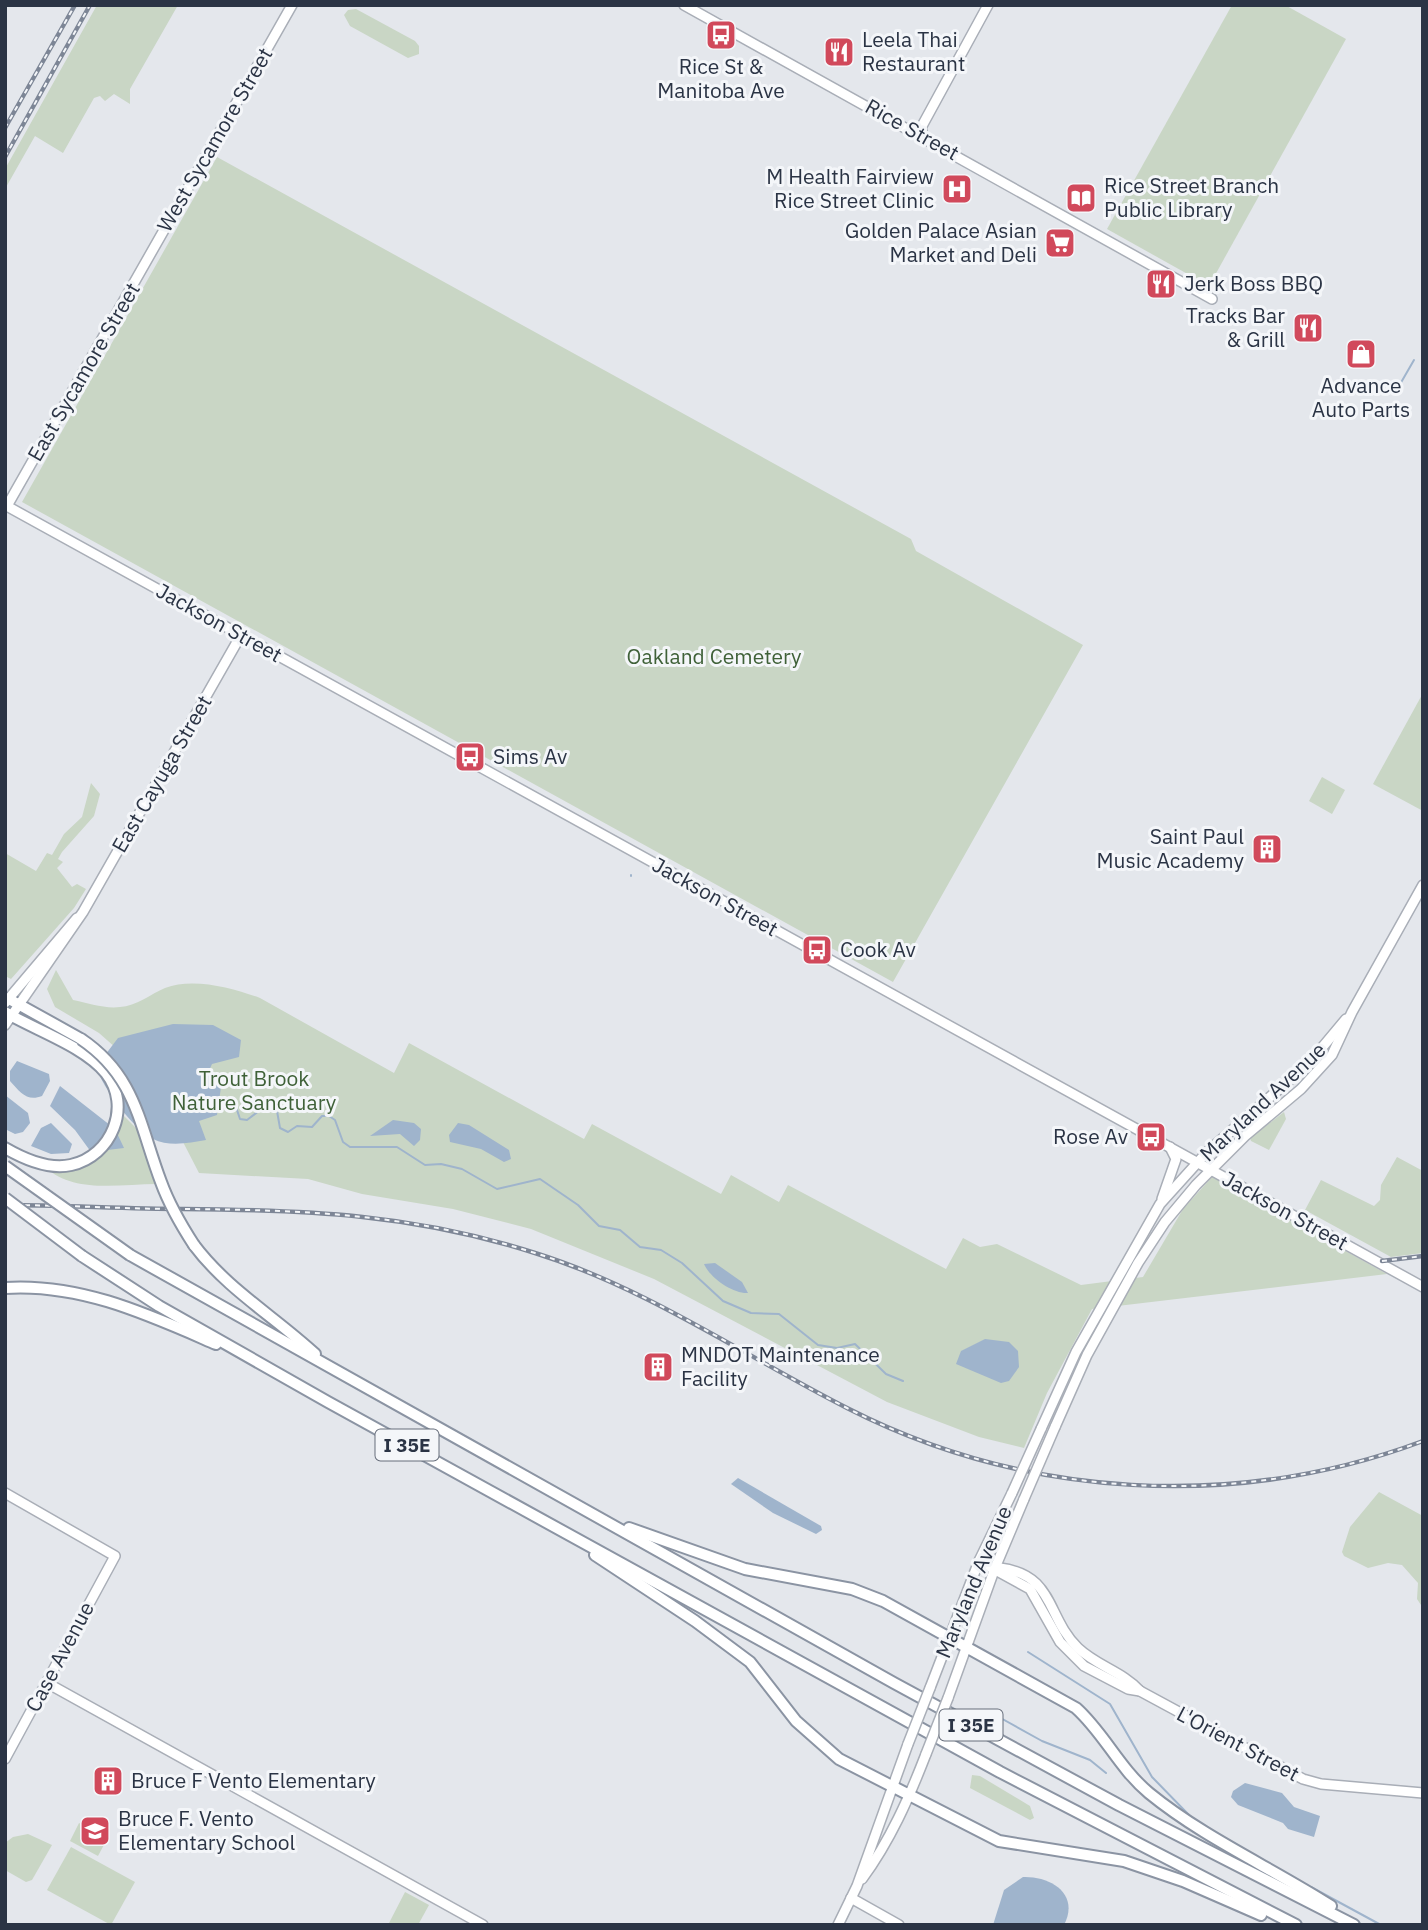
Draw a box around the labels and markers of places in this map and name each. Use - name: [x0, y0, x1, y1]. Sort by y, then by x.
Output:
- bus stop icon: Rice St & Manitoba Ave: [704, 18, 738, 52]
- place label: Leela Thai Restaurant: [862, 25, 965, 77]
- restaurant icon: Leela Thai Restaurant: [822, 35, 856, 69]
- place label: Rice St & Manitoba Ave: [657, 52, 785, 104]
- place label: M Health Fairview Rice Street Clinic: [766, 162, 934, 214]
- place label: Rice Street Branch Public Library: [1104, 171, 1279, 223]
- hospital icon: M Health Fairview Rice Street Clinic: [940, 172, 974, 206]
- library icon: Rice Street Branch Public Library: [1064, 181, 1098, 215]
- place label: Golden Palace Asian Market and Deli: [845, 216, 1037, 268]
- supermarket icon: Golden Palace Asian Market and Deli: [1043, 226, 1077, 260]
- restaurant icon: Jerk Boss BBQ: [1144, 267, 1178, 301]
- place label: Jerk Boss BBQ: [1184, 269, 1323, 297]
- place label: Tracks Bar & Grill: [1186, 301, 1285, 353]
- restaurant icon: Tracks Bar & Grill: [1291, 311, 1325, 345]
- shop icon: Advance Auto Parts: [1344, 337, 1378, 371]
- place label: Advance Auto Parts: [1312, 371, 1410, 423]
- bus stop icon: Sims Av: [453, 740, 487, 774]
- place label: Sims Av: [493, 742, 567, 770]
- place label: Saint Paul Music Academy: [1096, 822, 1245, 874]
- building icon: Saint Paul Music Academy: [1250, 832, 1284, 866]
- bus stop icon: Cook Av: [800, 933, 834, 967]
- place label: Cook Av: [840, 935, 916, 963]
- bus stop icon: Rose Av: [1134, 1120, 1168, 1154]
- place label: Rose Av: [1053, 1122, 1128, 1150]
- place label: MNDOT Maintenance Facility: [681, 1340, 880, 1392]
- building icon: MNDOT Maintenance Facility: [641, 1350, 675, 1384]
- building icon: Bruce F Vento Elementary: [91, 1764, 125, 1798]
- place label: Bruce F Vento Elementary: [131, 1766, 376, 1794]
- place label: Bruce F. Vento Elementary School: [118, 1804, 295, 1856]
- school or university icon: Bruce F. Vento Elementary School: [78, 1814, 112, 1848]

